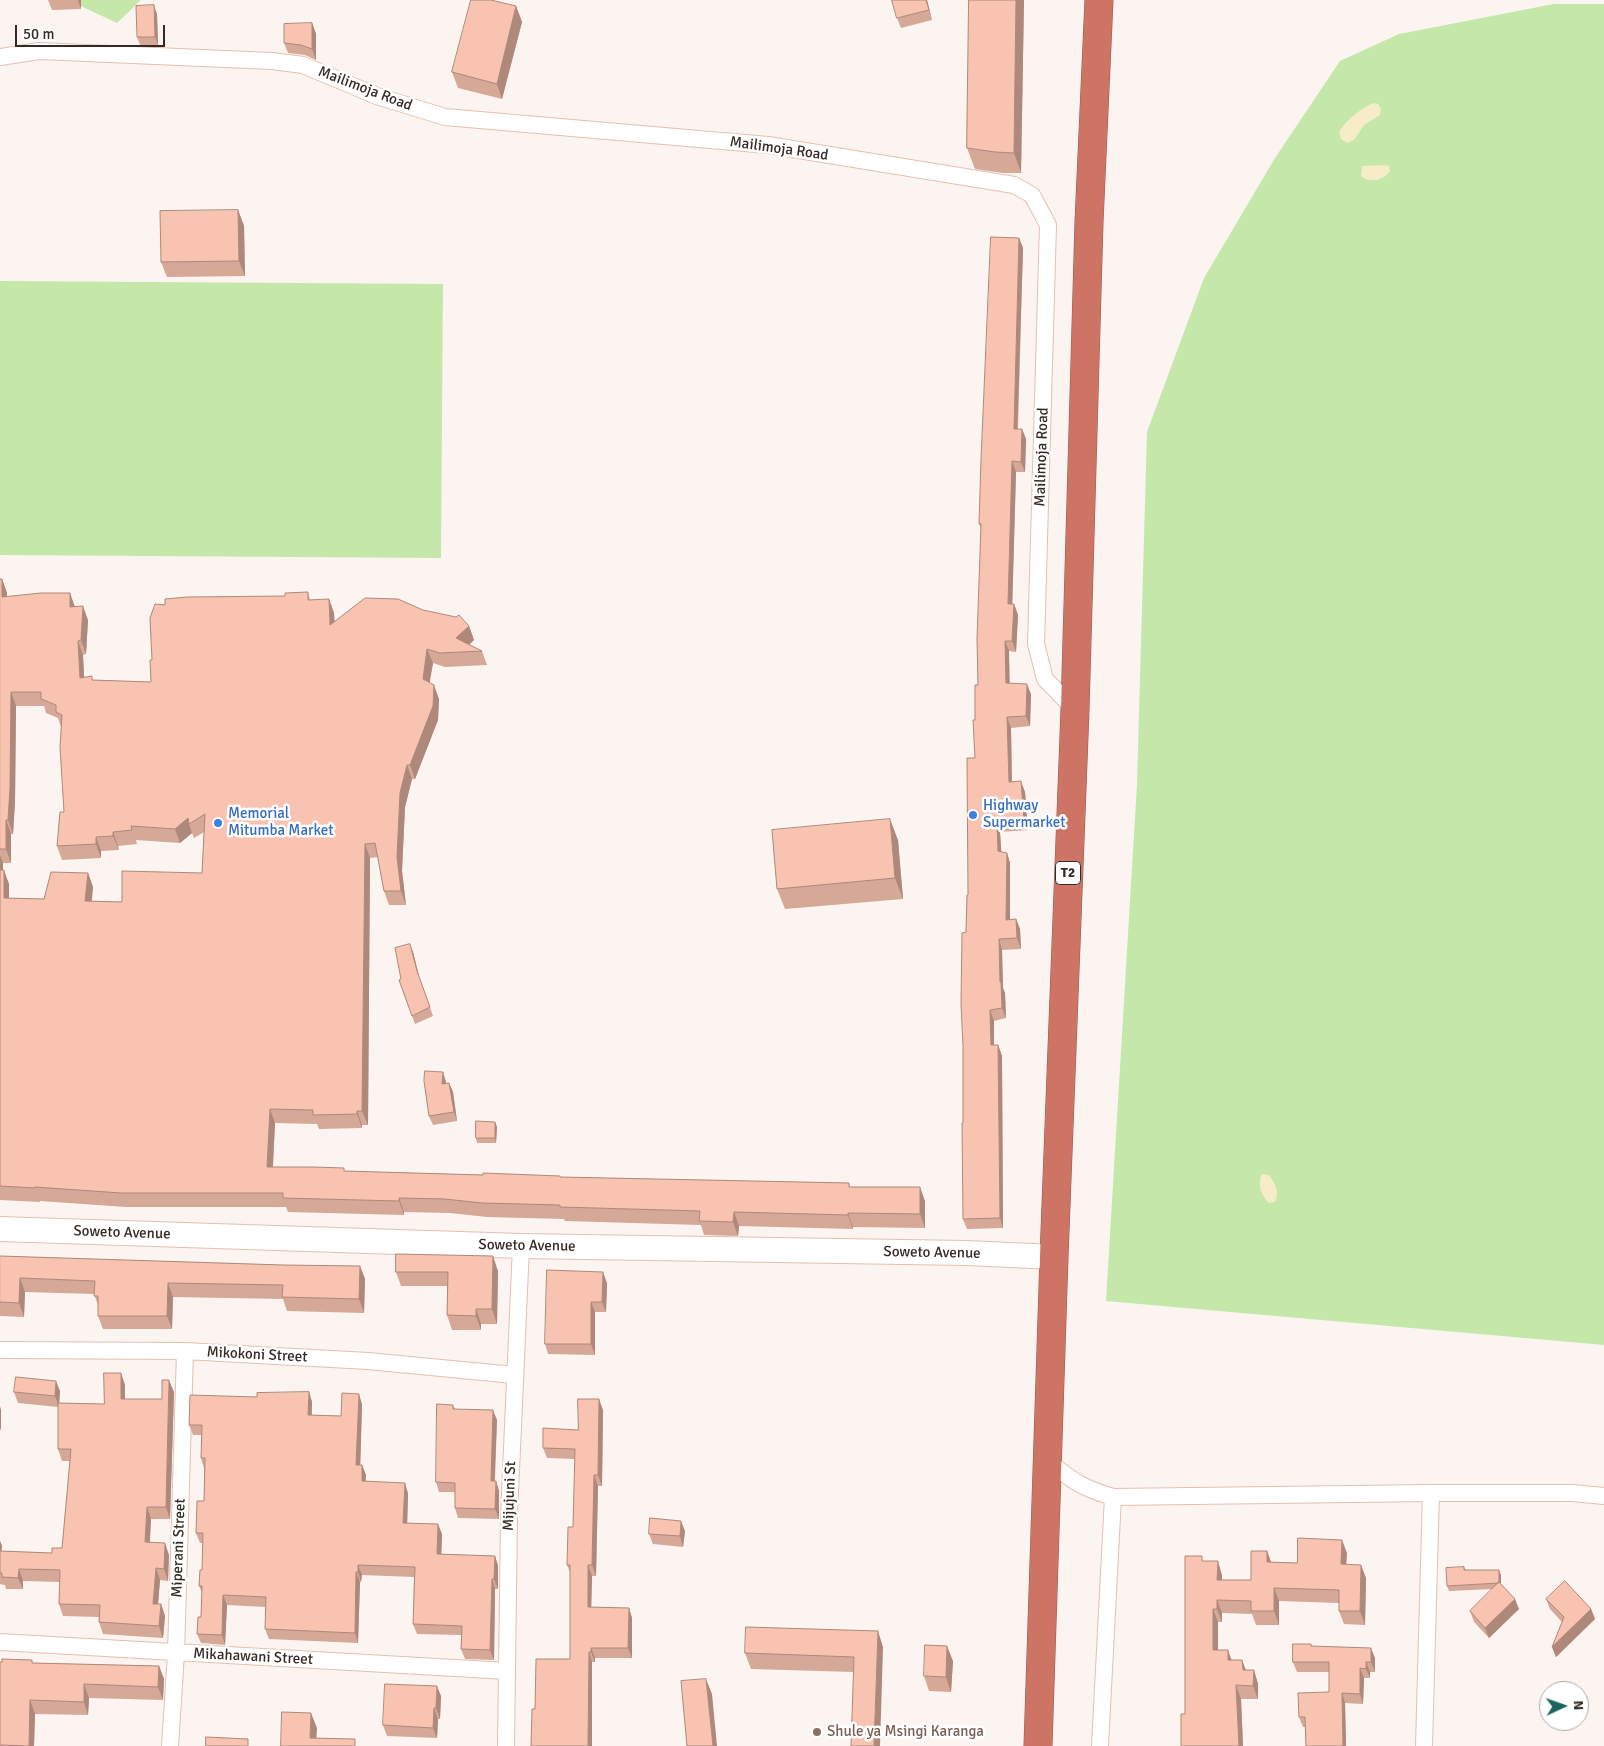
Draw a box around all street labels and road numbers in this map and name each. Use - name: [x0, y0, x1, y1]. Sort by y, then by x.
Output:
- street label: Mailimoja Road: [315, 63, 415, 115]
- street label: Mailimoja Road: [729, 133, 829, 165]
- street label: Mailimoja Road: [1031, 407, 1053, 507]
- road number: T2: [1056, 861, 1080, 884]
- street label: Soweto Avenue: [73, 1222, 171, 1244]
- street label: Soweto Avenue: [478, 1236, 576, 1256]
- street label: Soweto Avenue: [883, 1243, 981, 1263]
- street label: Mikokoni Street: [206, 1343, 308, 1367]
- street label: Mijujuni St: [500, 1461, 520, 1531]
- street label: Miperani Street: [168, 1498, 190, 1598]
- street label: Mikahawani Street: [193, 1645, 313, 1669]

